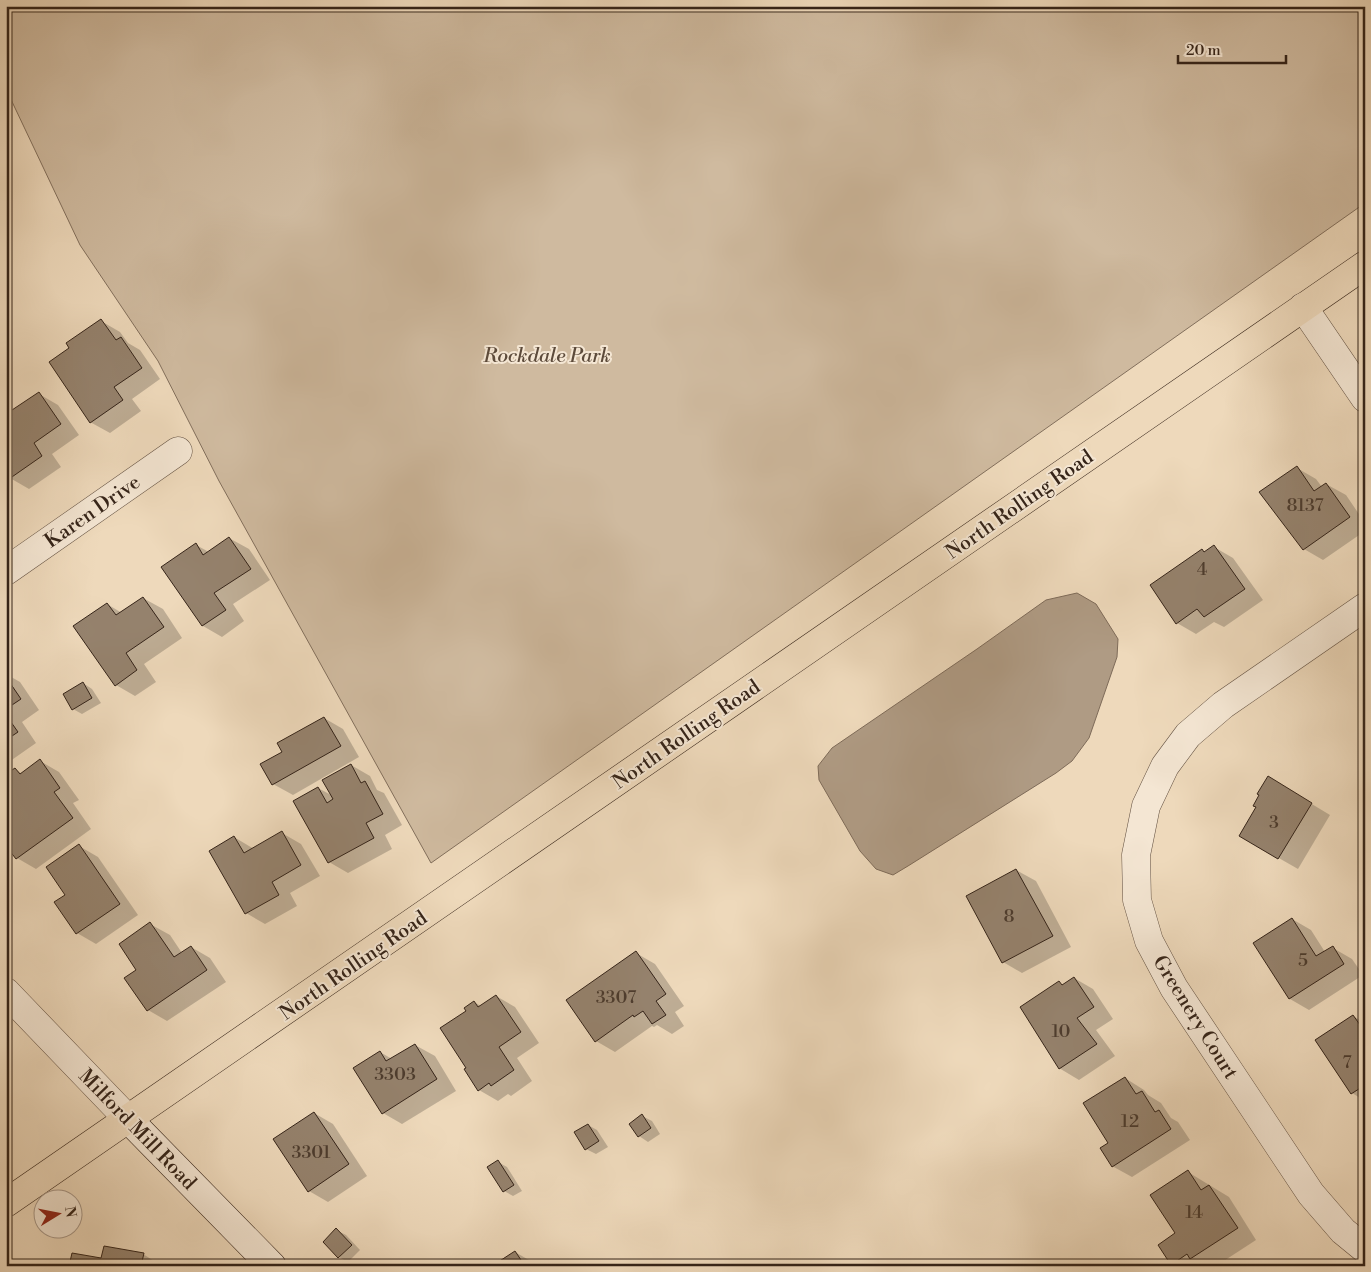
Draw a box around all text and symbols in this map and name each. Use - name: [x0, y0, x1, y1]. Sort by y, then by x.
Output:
- scale bar: [1178, 32, 1286, 64]
- text: 20 m: [1186, 41, 1221, 60]
- park label: Rockdale Park: [482, 344, 611, 369]
- street label: North Rolling Road: [941, 445, 1099, 566]
- street label: Karen Drive: [40, 470, 146, 554]
- house number: 8137: [1286, 494, 1324, 517]
- house number: 4: [1197, 558, 1208, 581]
- street label: North Rolling Road: [608, 675, 766, 796]
- house number: 3: [1269, 811, 1279, 834]
- house number: 8: [1003, 905, 1015, 928]
- street label: North Rolling Road: [275, 906, 433, 1027]
- house number: 5: [1298, 949, 1308, 972]
- street label: Greenery Court: [1147, 951, 1243, 1084]
- house number: 3307: [596, 986, 636, 1009]
- house number: 10: [1051, 1020, 1071, 1043]
- house number: 7: [1342, 1051, 1352, 1074]
- house number: 3303: [374, 1063, 416, 1086]
- street label: Milford Mill Road: [73, 1064, 202, 1196]
- house number: 12: [1121, 1110, 1139, 1133]
- house number: 3301: [292, 1141, 331, 1164]
- north arrow: [32, 1190, 82, 1240]
- house number: 14: [1185, 1201, 1203, 1224]
- text: N: [60, 1205, 80, 1219]

